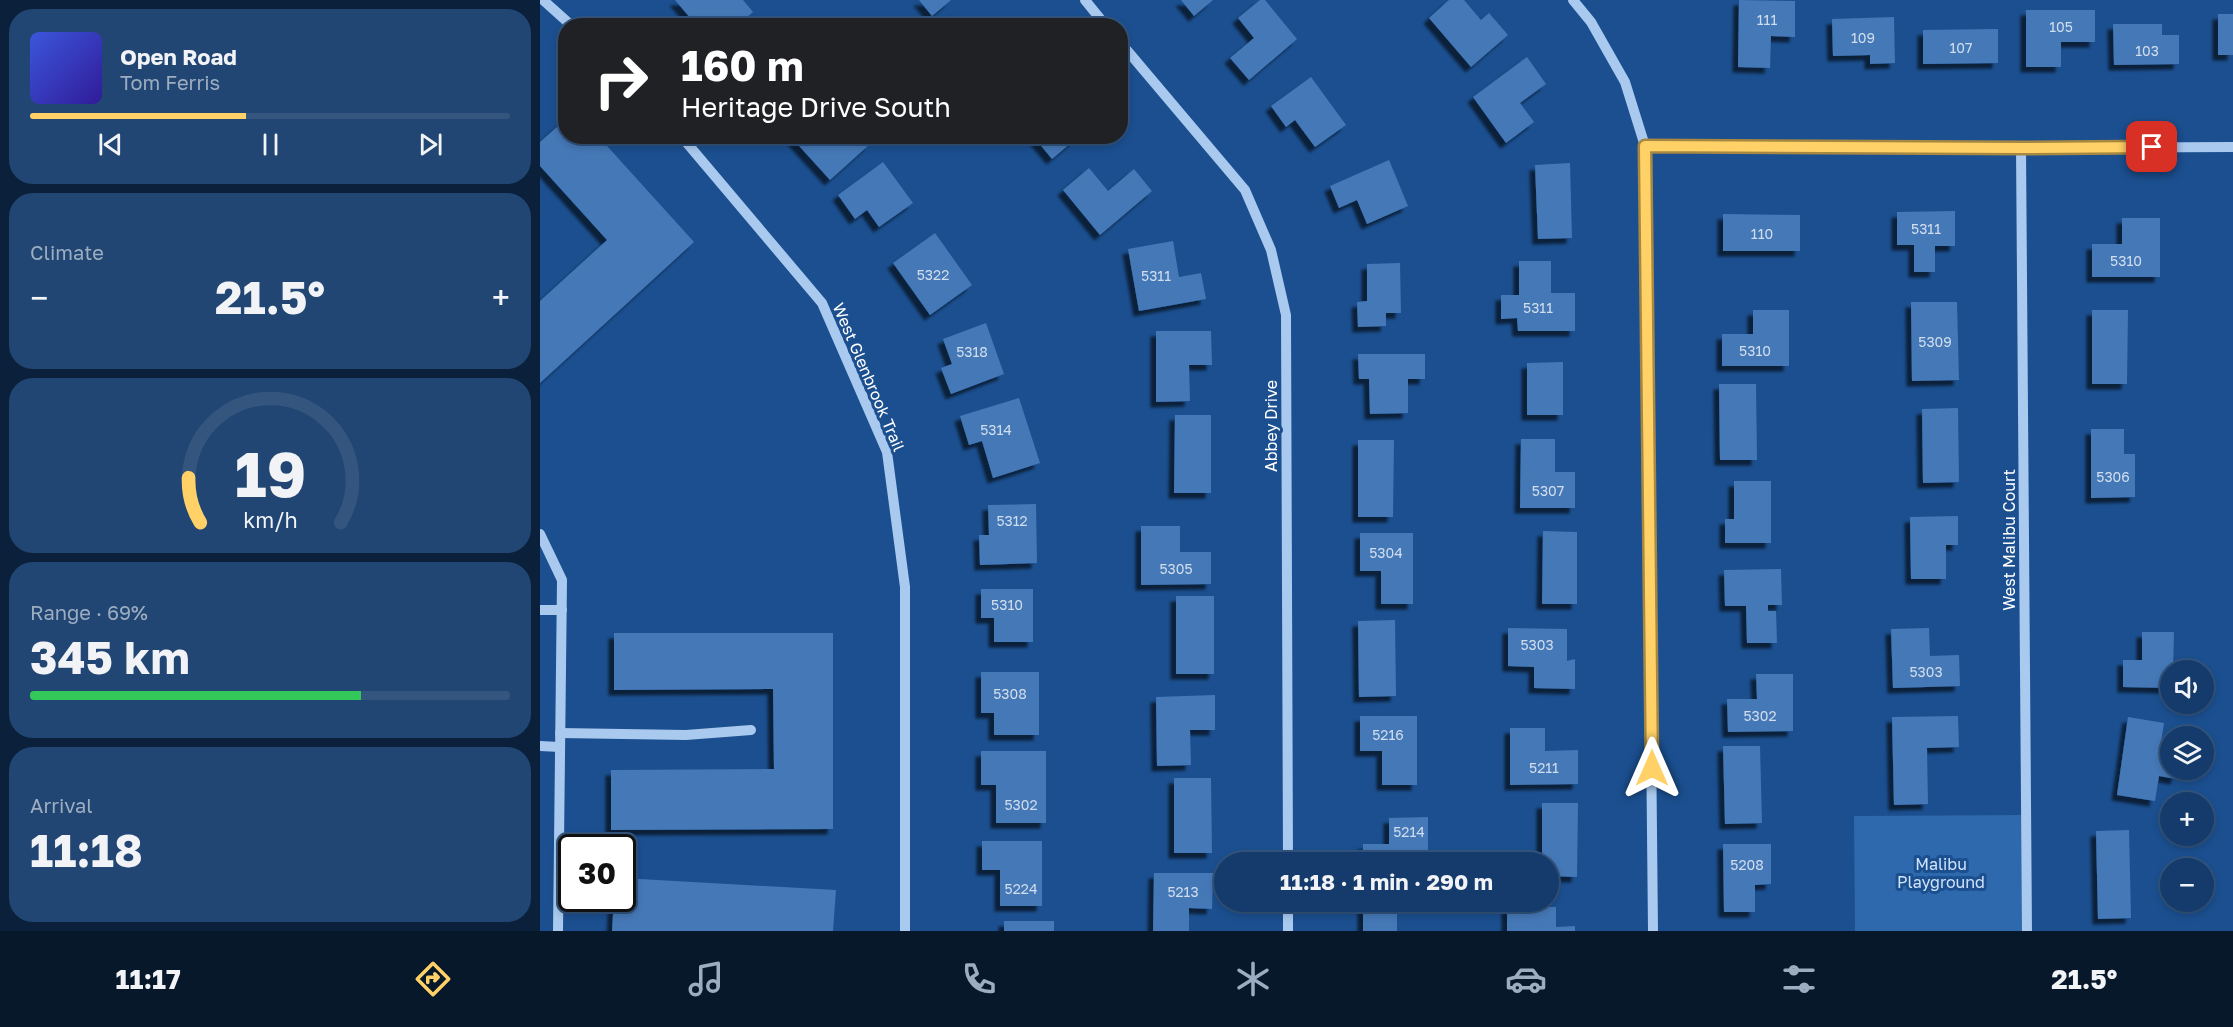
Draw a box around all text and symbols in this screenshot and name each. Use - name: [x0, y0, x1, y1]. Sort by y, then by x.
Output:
- house number: 111: [1757, 11, 1777, 28]
- house number: 105: [2049, 18, 2073, 35]
- house number: 109: [1851, 29, 1875, 46]
- house number: 107: [1950, 39, 1972, 56]
- text: 160 m: [681, 40, 804, 90]
- icon: right: [582, 42, 660, 120]
- house number: 103: [2135, 42, 2159, 59]
- text: Open Road: [120, 43, 237, 70]
- text: Tom Ferris: [120, 70, 220, 94]
- text: Heritage Drive South: [681, 91, 951, 123]
- pin: [2126, 121, 2177, 172]
- icon: previous: [94, 128, 127, 161]
- icon: pause: [254, 128, 287, 161]
- icon: next: [414, 128, 447, 161]
- icon: arrive: [2135, 130, 2168, 163]
- house number: 5311: [1911, 220, 1941, 237]
- house number: 110: [1751, 225, 1773, 242]
- text: Climate: [30, 240, 104, 264]
- house number: 5310: [2110, 252, 2142, 269]
- house number: 5322: [917, 266, 949, 283]
- house number: 5311: [1141, 267, 1171, 284]
- text: 21.5°: [215, 270, 325, 324]
- text: −: [30, 278, 48, 317]
- text: +: [492, 278, 510, 317]
- house number: 5311: [1523, 299, 1553, 316]
- street label: West Glenbrook Trail: [829, 300, 909, 454]
- house number: 5309: [1918, 333, 1952, 350]
- house number: 5310: [1739, 342, 1771, 359]
- house number: 5318: [956, 343, 988, 360]
- street label: Abbey Drive: [1261, 380, 1281, 472]
- house number: 5314: [980, 421, 1012, 438]
- text: 19: [234, 436, 306, 511]
- house number: 5306: [2096, 468, 2130, 485]
- street label: West Malibu Court: [1999, 469, 2019, 611]
- house number: 5307: [1532, 482, 1564, 499]
- text: km/h: [243, 507, 297, 533]
- house number: 5312: [996, 512, 1028, 529]
- house number: 5304: [1369, 544, 1403, 561]
- house number: 5305: [1159, 560, 1193, 577]
- house number: 5310: [991, 596, 1023, 613]
- text: Range · 69%: [30, 600, 148, 624]
- text: 345 km: [30, 630, 190, 684]
- house number: 5303: [1520, 636, 1554, 653]
- map controls: [2160, 660, 2214, 912]
- button: sound: [2160, 660, 2214, 714]
- house number: 5303: [1909, 663, 1943, 680]
- house number: 5308: [993, 685, 1027, 702]
- house number: 5302: [1743, 707, 1777, 724]
- house number: 5216: [1372, 726, 1404, 743]
- button: layers: [2160, 726, 2214, 780]
- position arrow: [1620, 736, 1684, 800]
- house number: 5211: [1529, 759, 1559, 776]
- button: +: [2160, 792, 2214, 846]
- text: Arrival: [30, 793, 93, 817]
- house number: 5302: [1004, 796, 1038, 813]
- text: 11:18: [30, 823, 143, 877]
- house number: 5214: [1393, 823, 1425, 840]
- speed limit sign: 30: [558, 834, 636, 912]
- park label: Malibu Playground: [1897, 854, 1985, 892]
- house number: 5208: [1730, 856, 1764, 873]
- button: −: [2160, 858, 2214, 912]
- text: 11:18 · 1 min · 290 m: [1280, 868, 1493, 895]
- house number: 5224: [1005, 880, 1037, 897]
- house number: 5213: [1167, 883, 1199, 900]
- icon: directions: [412, 958, 454, 1000]
- icon: music: [685, 958, 727, 1000]
- icon: phone: [958, 958, 1000, 1000]
- icon: climate: [1232, 958, 1274, 1000]
- icon: car: [1505, 958, 1547, 1000]
- icon: filters: [1778, 958, 1820, 1000]
- text: 11:17: [116, 963, 181, 995]
- text: 21.5°: [2051, 963, 2117, 995]

